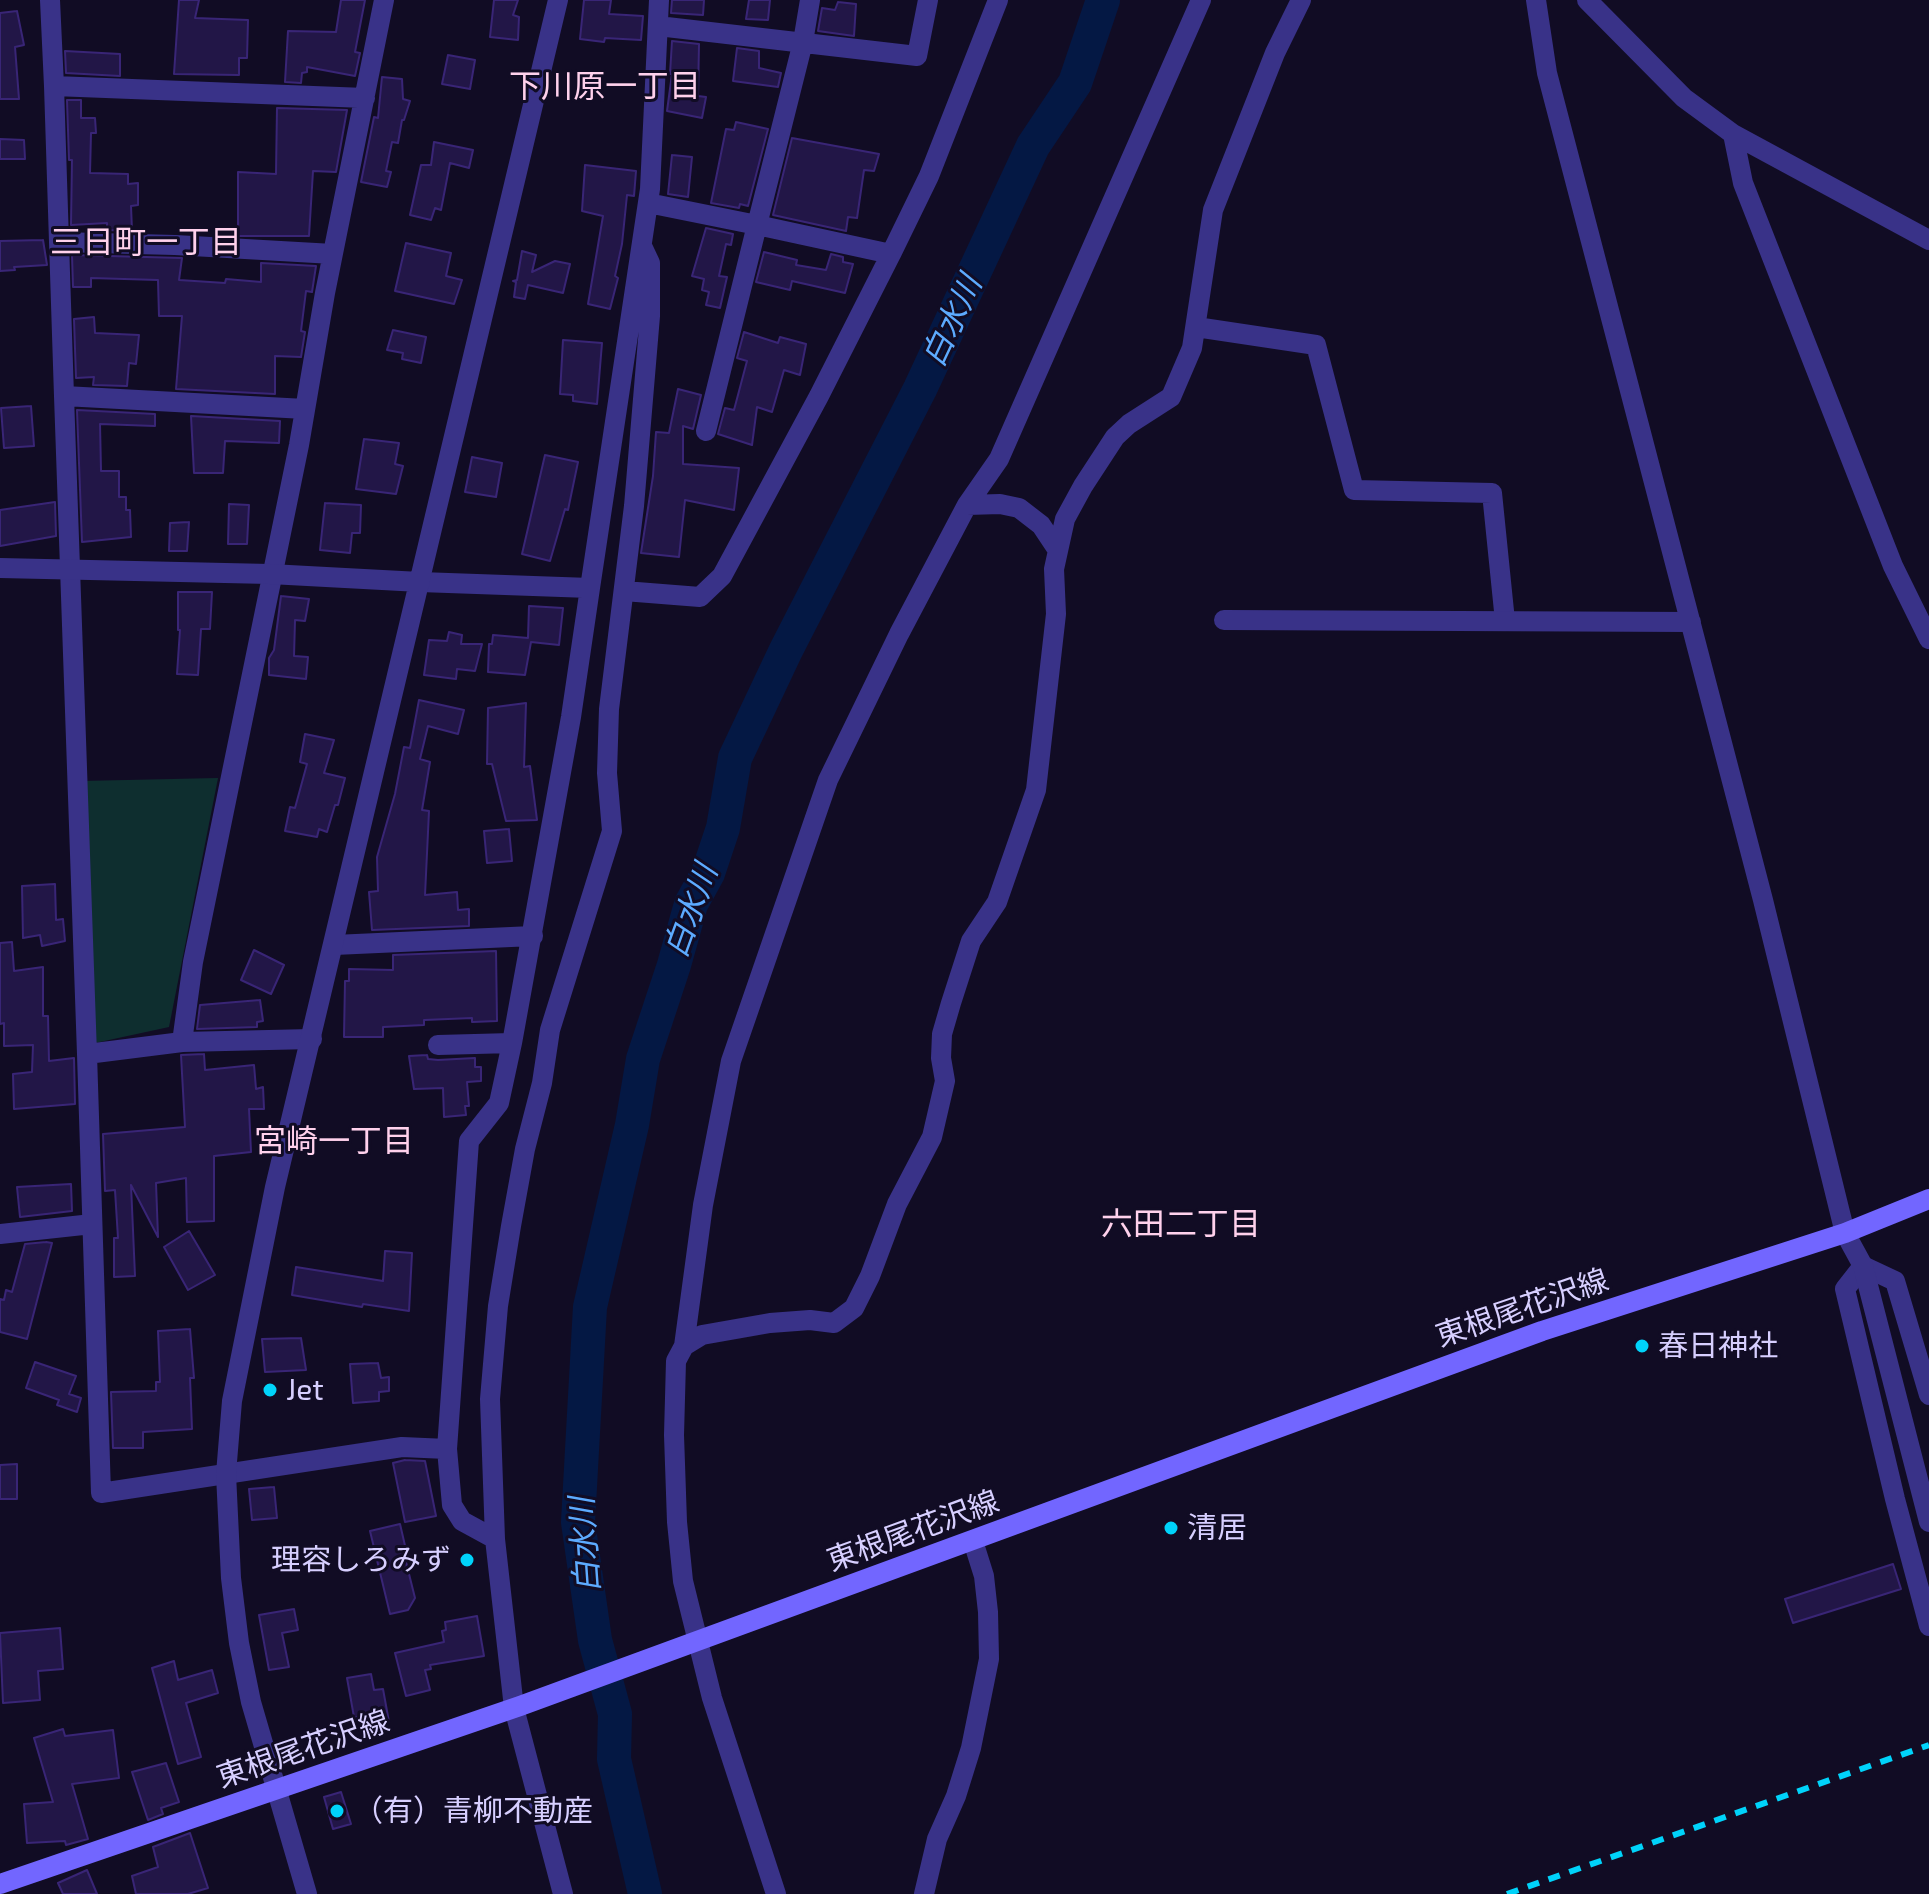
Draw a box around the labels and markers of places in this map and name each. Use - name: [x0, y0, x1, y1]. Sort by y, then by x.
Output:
- place label: 春日神社: [1658, 1328, 1778, 1364]
- marker: 春日神社: [1633, 1337, 1651, 1355]
- place label: Jet: [286, 1372, 324, 1408]
- marker: Jet: [261, 1381, 279, 1399]
- place label: 清居: [1187, 1510, 1247, 1546]
- marker: 清居: [1162, 1519, 1180, 1537]
- place label: 理容しろみず: [271, 1542, 451, 1578]
- marker: 理容しろみず: [458, 1551, 476, 1569]
- place label: （有）青柳不動産: [353, 1793, 593, 1829]
- marker: （有）青柳不動産: [328, 1802, 346, 1820]

